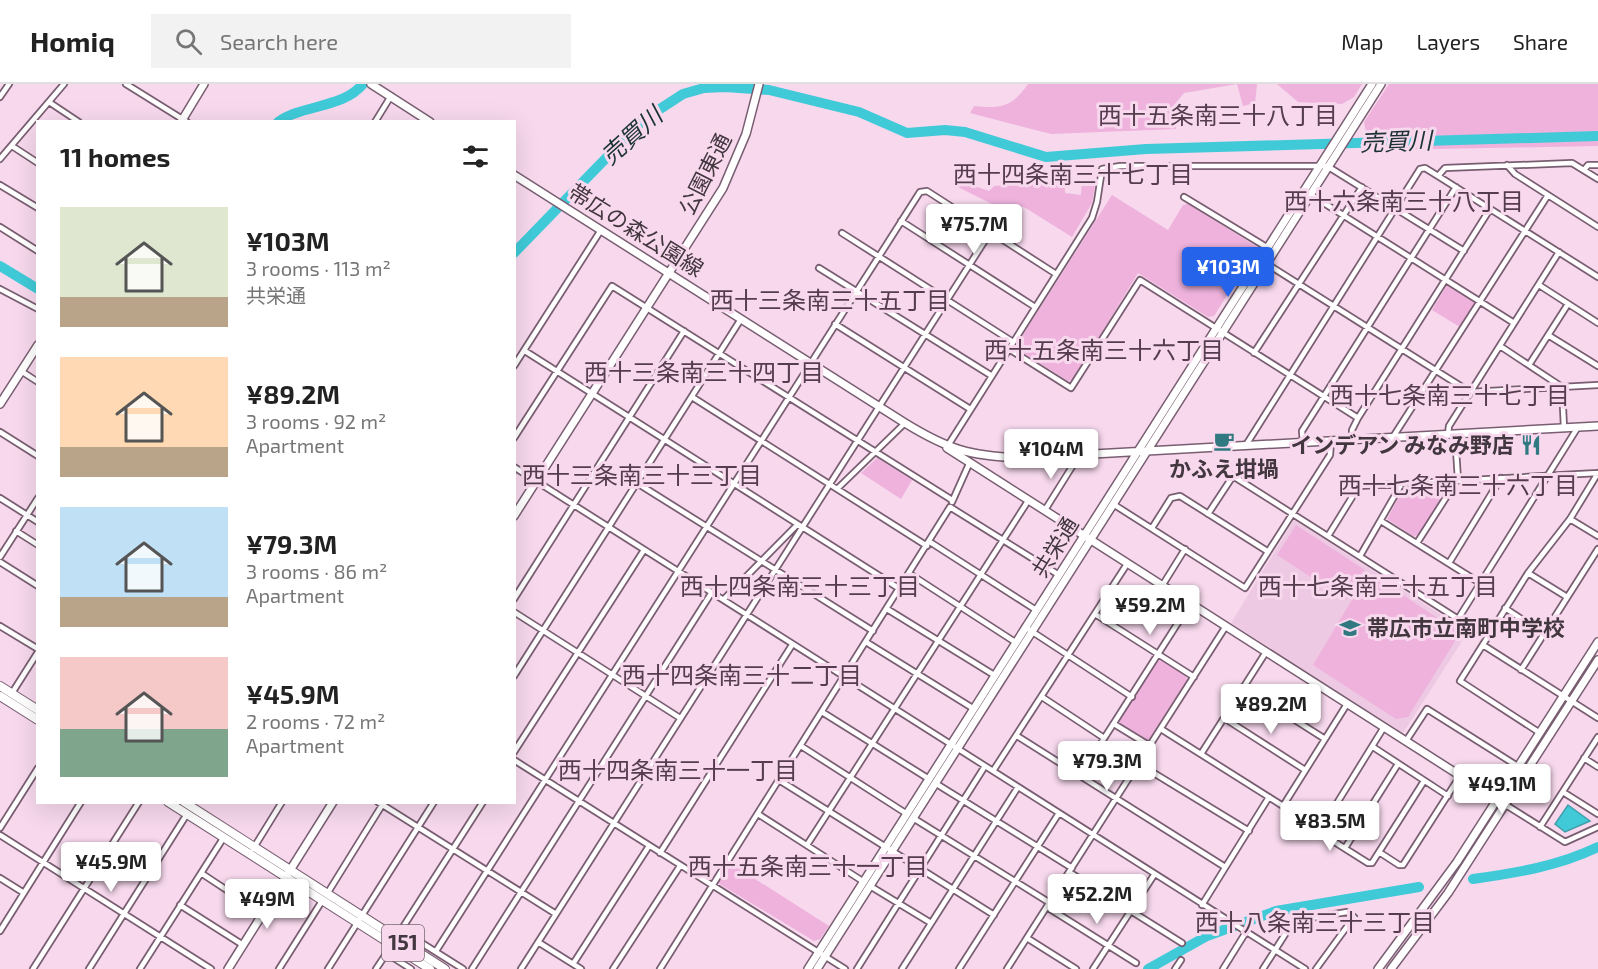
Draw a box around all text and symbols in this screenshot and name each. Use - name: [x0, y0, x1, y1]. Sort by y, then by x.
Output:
- search box: [151, 14, 571, 68]
- text: Homiq: [30, 24, 115, 58]
- icon: search: [172, 25, 205, 58]
- text: Search here: [220, 28, 338, 54]
- text: Map: [1341, 29, 1383, 54]
- text: Layers: [1416, 29, 1480, 54]
- text: Share: [1513, 29, 1568, 54]
- water label: 売買川: [595, 98, 670, 170]
- district label: 西十五条南三十八丁目: [1098, 100, 1338, 129]
- water label: 売買川: [1359, 125, 1435, 156]
- street label: 公園東通: [673, 128, 736, 219]
- icon: filters: [459, 140, 492, 173]
- text: 11 homes: [60, 141, 170, 172]
- district label: 西十四条南三十七丁目: [953, 159, 1193, 188]
- street label: 帯広の森公園線: [564, 177, 709, 281]
- district label: 西十六条南三十八丁目: [1284, 186, 1524, 215]
- pin: ¥75.7M: [925, 204, 1023, 255]
- text: ¥75.7M: [940, 211, 1008, 235]
- text: ¥103M: [246, 225, 329, 256]
- icon: home: [108, 231, 180, 303]
- pin: ¥103M: [1186, 247, 1270, 298]
- text: ¥103M: [1196, 254, 1260, 278]
- text: 3 rooms · 113 m²: [246, 256, 391, 280]
- text: 共栄通: [246, 283, 306, 307]
- district label: 西十三条南三十五丁目: [710, 285, 950, 314]
- district label: 西十五条南三十六丁目: [984, 335, 1224, 364]
- district label: 西十三条南三十四丁目: [584, 357, 824, 386]
- text: ¥89.2M: [246, 378, 340, 409]
- district label: 西十七条南三十七丁目: [1330, 380, 1570, 409]
- icon: home: [108, 381, 180, 453]
- text: 3 rooms · 92 m²: [246, 409, 386, 433]
- pin: ¥104M: [1009, 429, 1093, 480]
- cafe icon: かふえ坩堝: [1212, 429, 1236, 453]
- place label: インデアン みなみ野店: [1290, 431, 1514, 457]
- text: Apartment: [246, 433, 344, 457]
- restaurant icon: インデアン みなみ野店: [1519, 433, 1543, 457]
- text: ¥104M: [1018, 436, 1084, 460]
- place label: かふえ坩堝: [1169, 455, 1279, 481]
- district label: 西十三条南三十三丁目: [522, 460, 762, 489]
- district label: 西十七条南三十六丁目: [1338, 470, 1578, 499]
- street label: 共栄通: [1026, 512, 1083, 581]
- text: ¥79.3M: [246, 528, 337, 559]
- icon: home: [108, 531, 180, 603]
- text: 3 rooms · 86 m²: [246, 559, 387, 583]
- district label: 西十四条南三十三丁目: [680, 571, 920, 600]
- district label: 西十七条南三十五丁目: [1258, 571, 1498, 600]
- text: Apartment: [246, 583, 344, 607]
- pin: ¥59.2M: [1101, 585, 1199, 636]
- text: ¥59.2M: [1115, 592, 1185, 616]
- place label: 帯広市立南町中学校: [1367, 614, 1565, 640]
- school or university icon: 帯広市立南町中学校: [1338, 616, 1362, 640]
- district label: 西十四条南三十二丁目: [622, 660, 862, 689]
- text: ¥45.9M: [246, 678, 340, 709]
- icon: home: [108, 681, 180, 753]
- pin: ¥89.2M: [1222, 684, 1320, 735]
- text: ¥89.2M: [1235, 691, 1307, 715]
- text: 2 rooms · 72 m²: [246, 709, 385, 733]
- text: Apartment: [246, 733, 344, 757]
- pin: ¥79.3M: [1058, 741, 1156, 792]
- text: ¥79.3M: [1072, 748, 1142, 772]
- district label: 西十四条南三十一丁目: [558, 755, 798, 784]
- pin: ¥49.1M: [1453, 764, 1551, 815]
- text: ¥49.1M: [1468, 771, 1536, 795]
- pin: ¥83.5M: [1281, 801, 1379, 852]
- text: ¥83.5M: [1294, 808, 1366, 832]
- pin: ¥45.9M: [62, 842, 160, 893]
- text: ¥45.9M: [75, 849, 147, 873]
- district label: 西十五条南三十一丁目: [688, 851, 928, 880]
- pin: ¥52.2M: [1048, 874, 1146, 925]
- pin: ¥49M: [231, 879, 303, 930]
- text: ¥52.2M: [1062, 881, 1132, 905]
- text: ¥49M: [239, 886, 295, 910]
- district label: 西十八条南三十三丁目: [1195, 907, 1435, 936]
- road number: 151: [382, 925, 424, 961]

